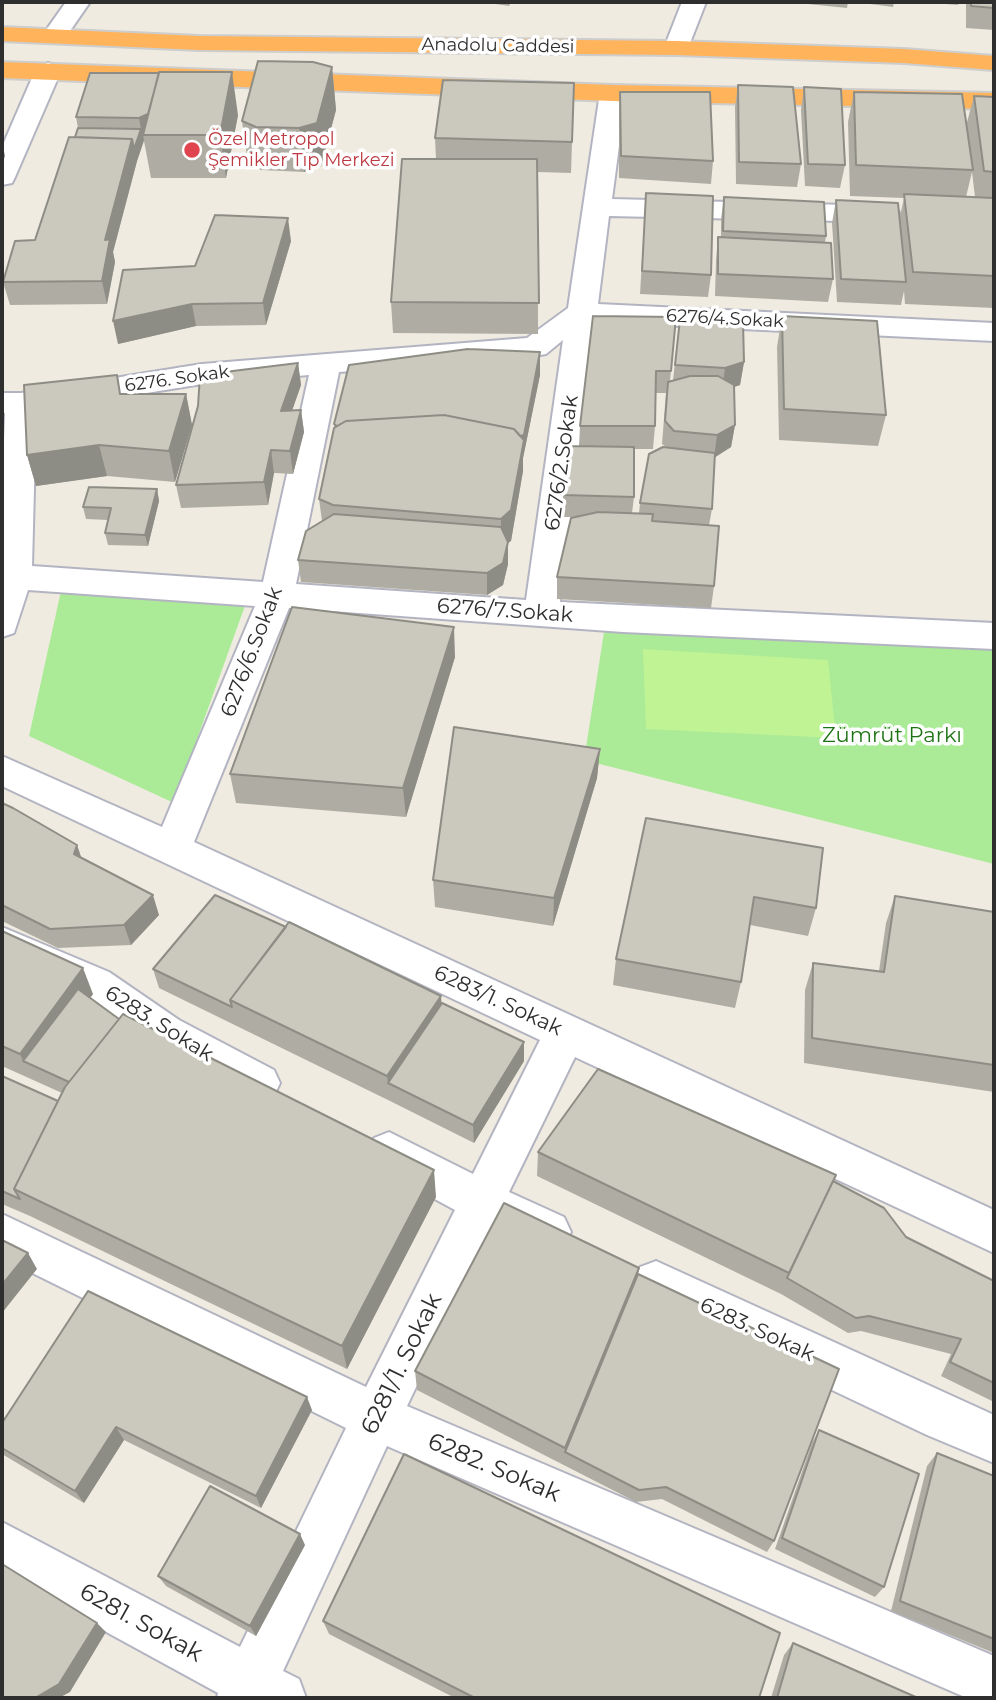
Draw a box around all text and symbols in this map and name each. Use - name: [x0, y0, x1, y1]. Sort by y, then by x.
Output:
- street label: Anadolu Caddesi: [421, 34, 575, 58]
- place label: Özel Metropol Şemikler Tıp Merkezi: [208, 129, 394, 172]
- marker: Özel Metropol Şemikler Tıp Merkezi: [182, 140, 202, 160]
- street label: 6276/4.Sokak: [666, 305, 784, 333]
- street label: 6276. Sokak: [123, 361, 231, 397]
- street label: 6276/2.Sokak: [540, 393, 584, 533]
- street label: 6276/6.Sokak: [216, 583, 288, 721]
- street label: 6276/7.Sokak: [436, 594, 574, 628]
- park label: Zümrüt Parkı: [822, 723, 962, 749]
- street label: 6283/1. Sokak: [430, 960, 566, 1042]
- street label: 6283. Sokak: [100, 981, 218, 1067]
- street label: 6281/1. Sokak: [355, 1289, 449, 1439]
- street label: 6283. Sokak: [696, 1293, 818, 1367]
- street label: 6282. Sokak: [423, 1427, 565, 1509]
- street label: 6281. Sokak: [75, 1577, 207, 1669]

